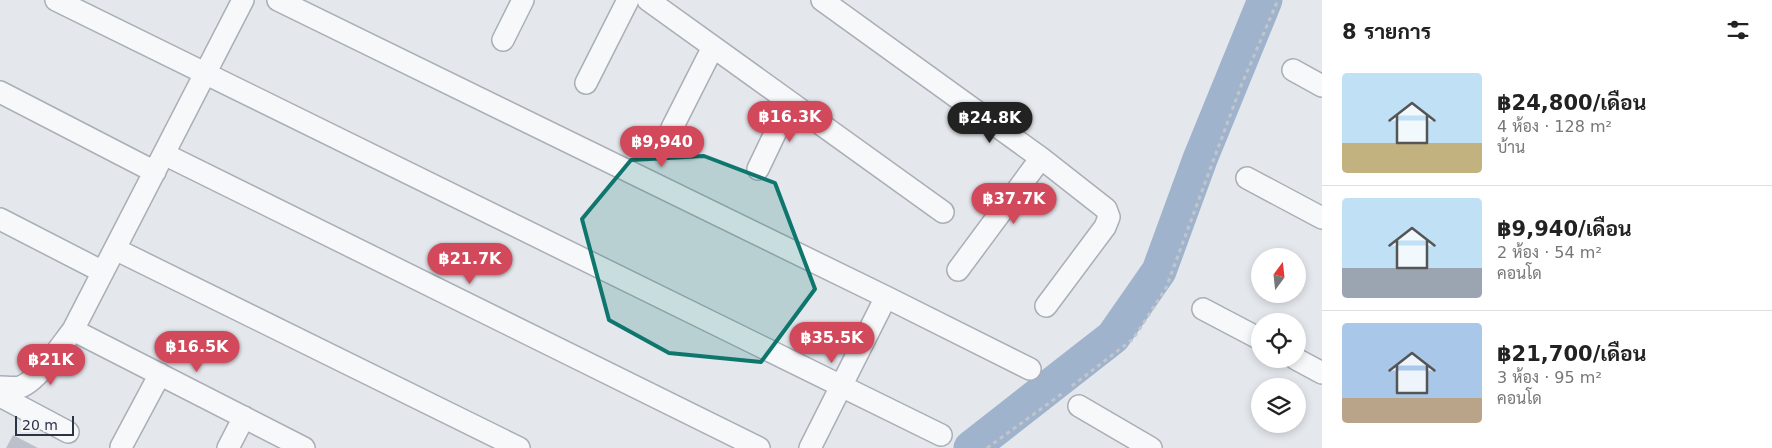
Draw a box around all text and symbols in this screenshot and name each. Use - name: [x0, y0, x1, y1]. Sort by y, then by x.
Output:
- icon: filters: [1724, 16, 1752, 44]
- text: 8 รายการ: [1342, 20, 1431, 44]
- text: ฿24,800/เดือน: [1497, 91, 1646, 115]
- icon: home: [1382, 93, 1442, 153]
- pin: ฿16.3K: [749, 100, 831, 143]
- pin: ฿24.8K: [949, 102, 1031, 144]
- text: ฿16.3K: [758, 107, 822, 126]
- text: ฿24.8K: [958, 108, 1022, 127]
- text: 4 ห้อง · 128 m²: [1497, 117, 1612, 136]
- pin: ฿9,940: [621, 126, 703, 168]
- text: ฿9,940: [631, 132, 693, 151]
- text: บ้าน: [1497, 138, 1525, 157]
- pin: ฿37.7K: [973, 182, 1055, 225]
- text: ฿37.7K: [982, 189, 1046, 208]
- text: ฿9,940/เดือน: [1497, 217, 1632, 241]
- icon: home: [1382, 218, 1442, 278]
- pin: ฿21.7K: [429, 242, 511, 285]
- text: 2 ห้อง · 54 m²: [1497, 243, 1602, 262]
- north arrow: [1251, 248, 1306, 302]
- map controls: [1251, 248, 1306, 433]
- text: ฿21.7K: [438, 249, 502, 268]
- text: คอนโด: [1497, 264, 1542, 283]
- button: locate: [1251, 313, 1306, 368]
- pin: ฿35.5K: [791, 322, 873, 364]
- text: ฿35.5K: [800, 328, 864, 347]
- pin: ฿16.5K: [156, 330, 238, 373]
- text: ฿16.5K: [165, 337, 229, 356]
- text: ฿21,700/เดือน: [1497, 342, 1646, 366]
- icon: home: [1382, 343, 1442, 403]
- pin: ฿21K: [21, 344, 81, 386]
- text: ฿21K: [28, 350, 74, 369]
- text: 3 ห้อง · 95 m²: [1497, 368, 1602, 387]
- button: layers: [1251, 378, 1306, 433]
- text: คอนโด: [1497, 389, 1542, 408]
- scale bar: [15, 413, 74, 436]
- text: 20 m: [22, 417, 58, 433]

